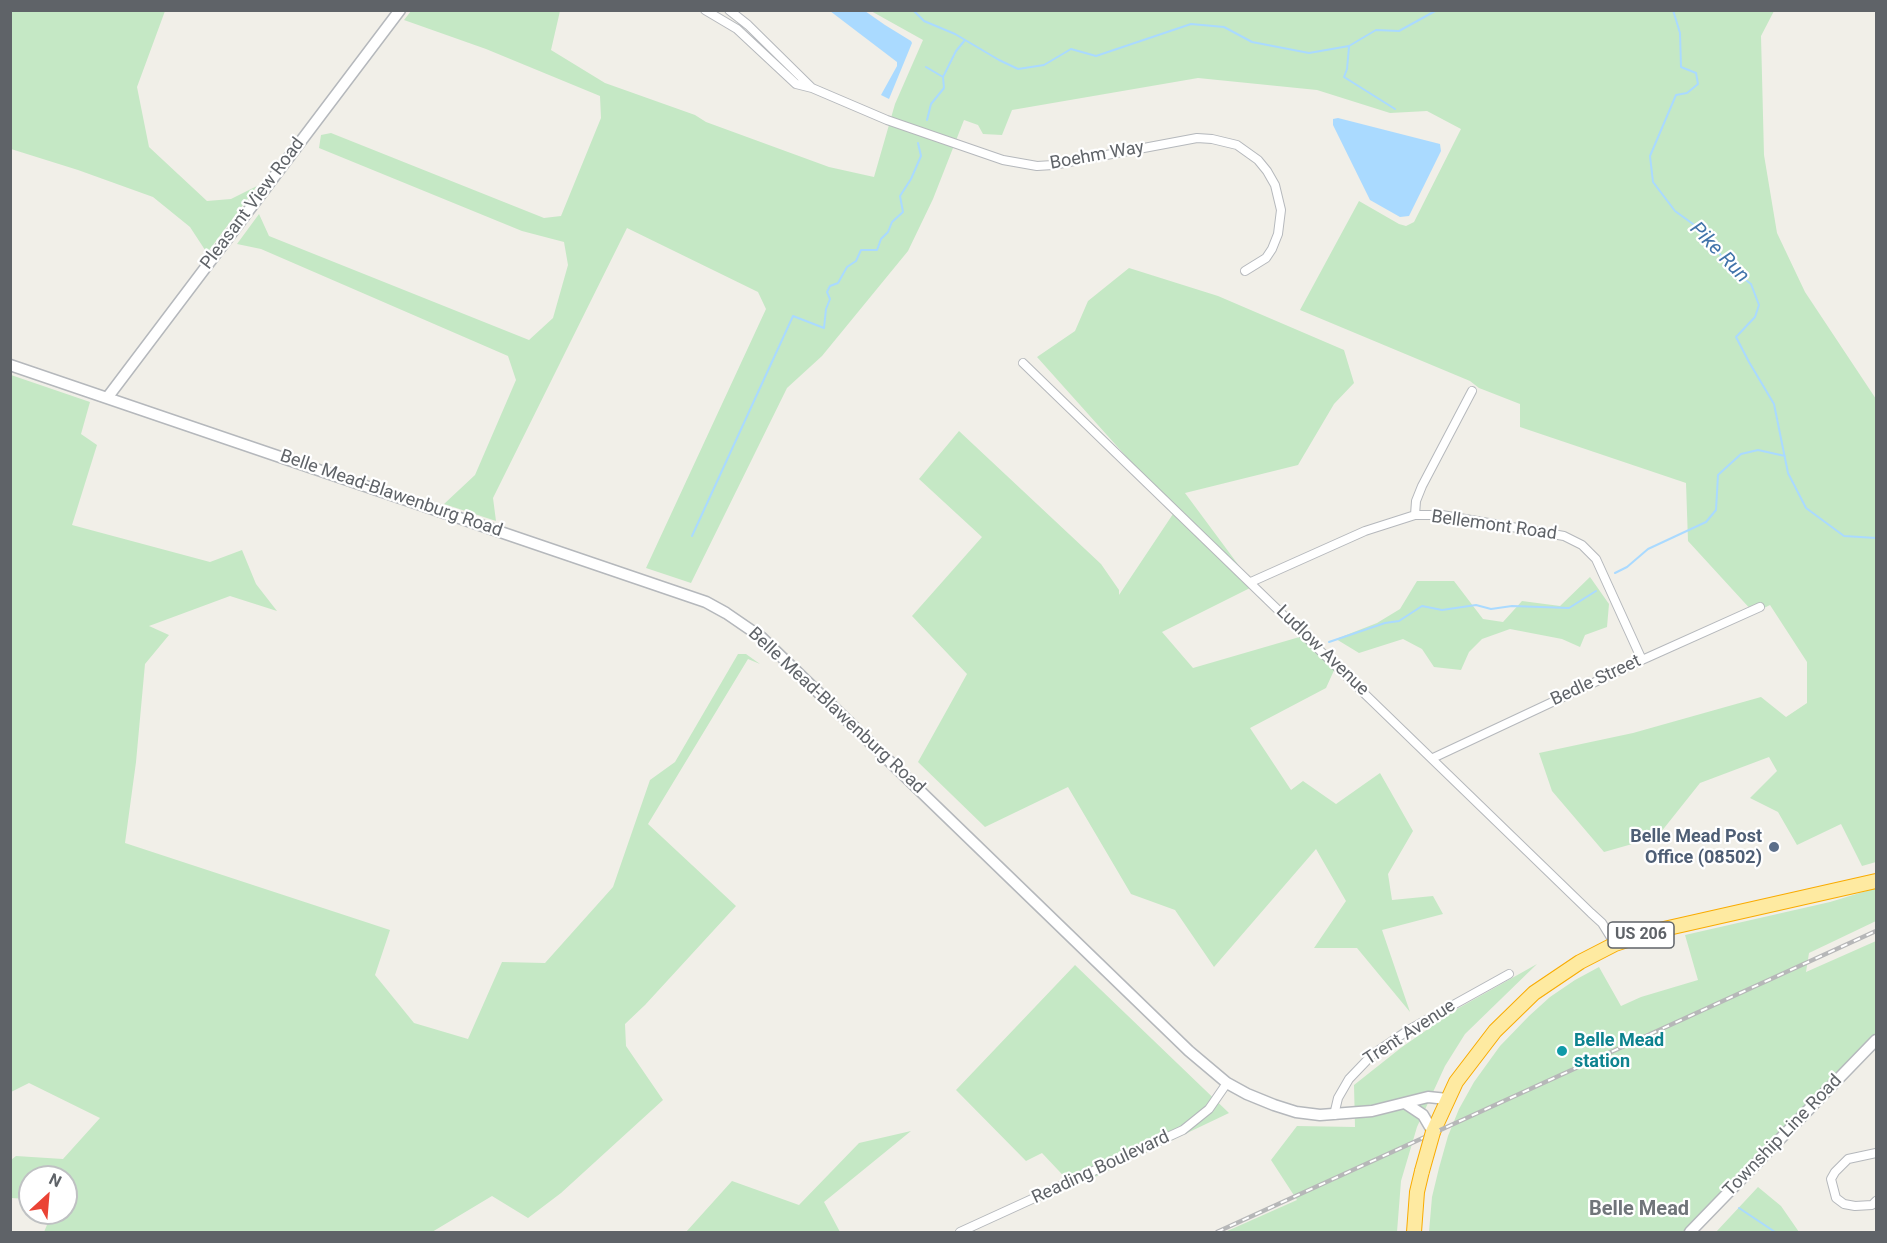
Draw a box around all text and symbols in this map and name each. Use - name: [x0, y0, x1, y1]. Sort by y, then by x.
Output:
- street label: Pleasant View Road: [196, 134, 310, 274]
- street label: Boehm Way: [1048, 137, 1146, 175]
- water label: Pike Run: [1684, 218, 1754, 288]
- street label: Belle Mead-Blawenburg Road: [277, 446, 505, 542]
- street label: Bellemont Road: [1430, 506, 1558, 546]
- street label: Ludlow Avenue: [1271, 601, 1373, 701]
- street label: Belle Mead-Blawenburg Road: [743, 623, 929, 799]
- street label: Bedle Street: [1548, 651, 1644, 711]
- place label: Belle Mead Post Office (08502): [1630, 826, 1762, 868]
- marker: Belle Mead Post Office (08502): [1767, 840, 1781, 854]
- road number: US 206: [1608, 922, 1674, 948]
- street label: Trent Avenue: [1360, 995, 1460, 1071]
- place label: Belle Mead station: [1574, 1030, 1664, 1072]
- marker: Belle Mead station: [1555, 1044, 1569, 1058]
- street label: Township Line Road: [1719, 1071, 1847, 1201]
- street label: Reading Boulevard: [1029, 1127, 1173, 1209]
- north arrow: [18, 1165, 78, 1225]
- text: N: [46, 1169, 64, 1191]
- district label: Belle Mead: [1589, 1198, 1689, 1222]

